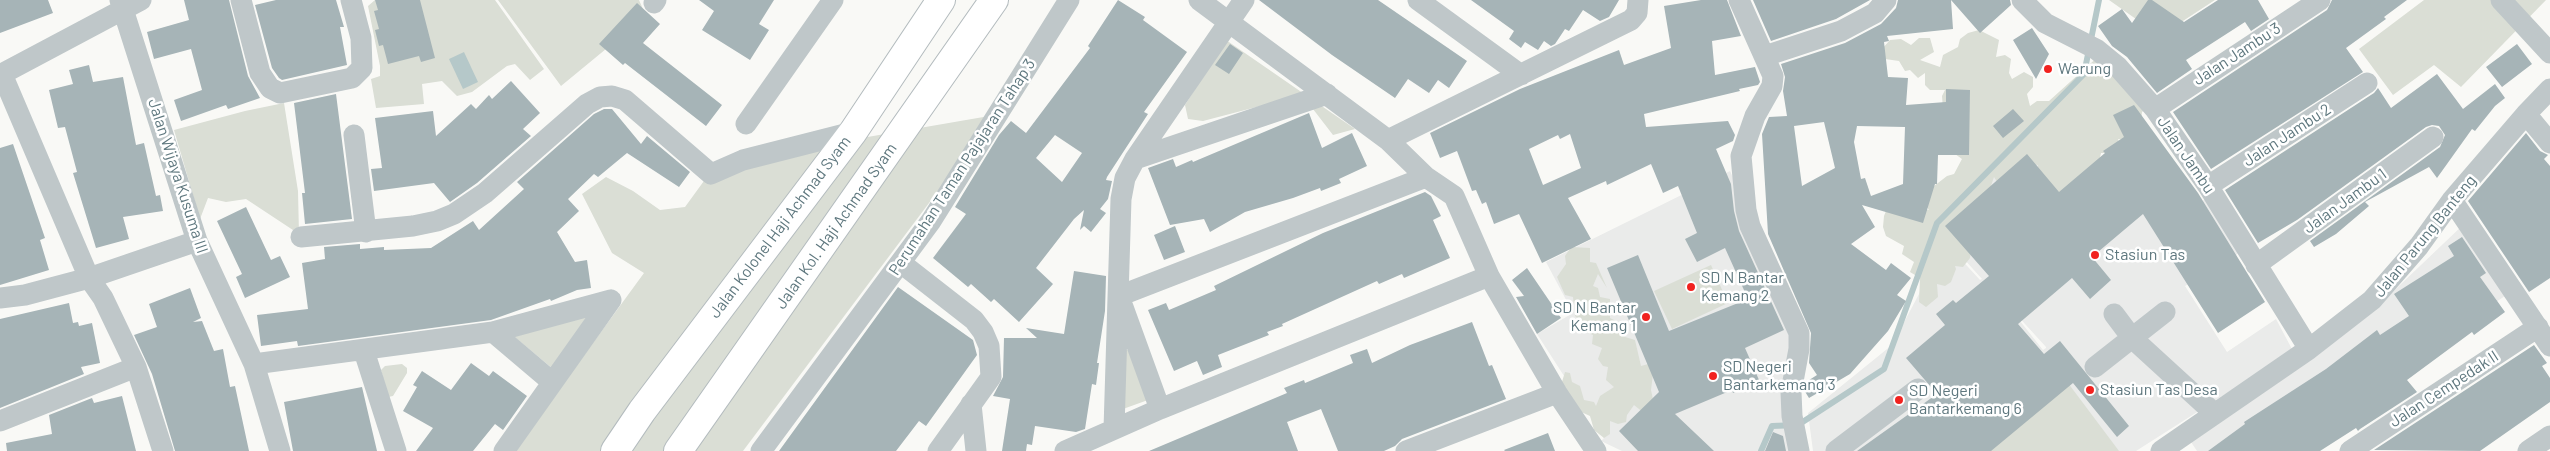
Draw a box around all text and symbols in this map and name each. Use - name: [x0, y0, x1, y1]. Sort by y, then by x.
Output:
- street label: Jalan Jambu 3: [2190, 19, 2284, 89]
- street label: Perumahan Taman Pajajaran Tahap 3: [885, 55, 1039, 279]
- place label: Warung: [2058, 59, 2111, 79]
- marker: Warung: [2042, 63, 2054, 75]
- street label: Jalan Wijaya Kusuma III: [144, 96, 212, 256]
- street label: Jalan Jambu 2: [2240, 99, 2334, 171]
- street label: Jalan Jambu: [2153, 113, 2219, 197]
- street label: Jalan Kolonel Haji Achmad Syam: [705, 132, 855, 322]
- street label: Jalan Kol. Haji Achmad Syam: [771, 139, 901, 313]
- street label: Jalan Jambu 1: [2300, 164, 2390, 238]
- street label: Jalan Parung Banteng: [2370, 171, 2480, 301]
- place label: Stasiun Tas: [2105, 245, 2185, 265]
- marker: Stasiun Tas: [2089, 249, 2101, 261]
- place label: SD N Bantar Kemang 2: [1701, 268, 1784, 306]
- marker: SD N Bantar Kemang 2: [1685, 281, 1697, 293]
- place label: SD N Bantar Kemang 1: [1553, 298, 1636, 336]
- marker: SD N Bantar Kemang 1: [1640, 311, 1652, 323]
- street label: Jalan Cempedak II: [2386, 347, 2502, 431]
- place label: SD Negeri Bantarkemang 3: [1723, 357, 1836, 395]
- marker: SD Negeri Bantarkemang 3: [1707, 370, 1719, 382]
- place label: Stasiun Tas Desa: [2100, 380, 2218, 400]
- place label: SD Negeri Bantarkemang 6: [1909, 381, 2022, 419]
- marker: Stasiun Tas Desa: [2084, 384, 2096, 396]
- marker: SD Negeri Bantarkemang 6: [1893, 394, 1905, 406]

